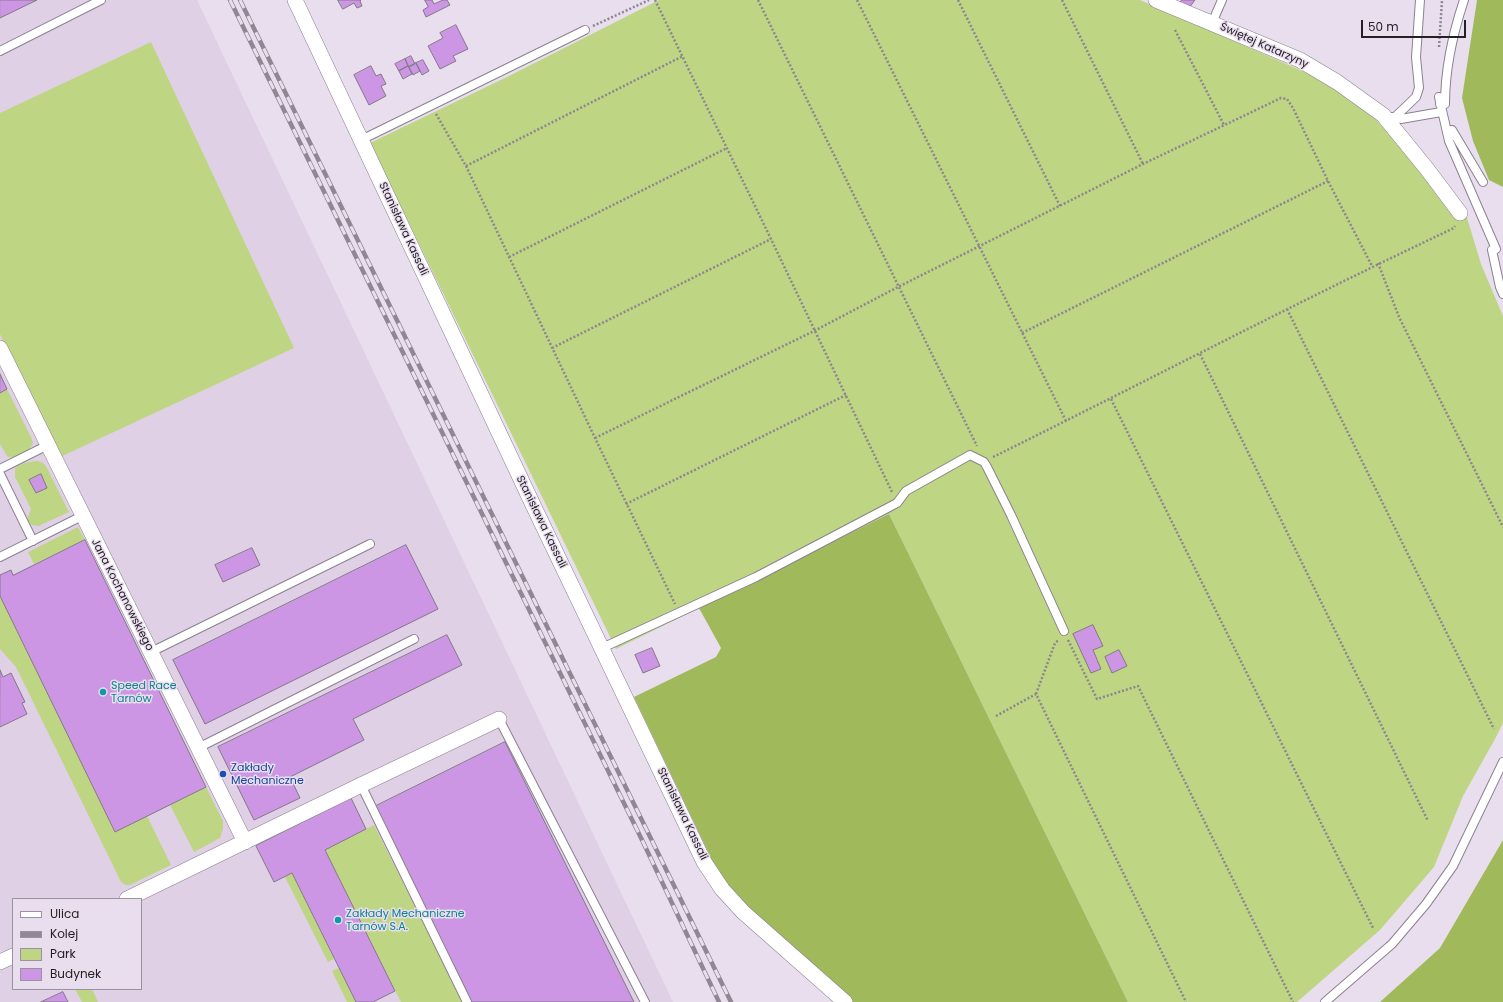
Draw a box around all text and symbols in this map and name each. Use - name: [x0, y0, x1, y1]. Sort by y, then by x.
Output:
- scale bar: [1363, 12, 1468, 38]
- text: 50 m: [1368, 18, 1399, 35]
- street label: Świętej Katarzyny: [1218, 21, 1310, 71]
- street label: Stanisława Kassali: [376, 180, 430, 278]
- street label: Stanisława Kassali: [513, 474, 569, 570]
- street label: Jana Kochanowskiego: [88, 537, 156, 653]
- place label: Speed Race Tarnów: [111, 679, 177, 705]
- marker: Speed Race Tarnów: [98, 687, 108, 697]
- place label: Zakłady Mechaniczne: [231, 761, 304, 787]
- street label: Stanisława Kassali: [654, 766, 710, 862]
- marker: Zakłady Mechaniczne: [218, 769, 228, 779]
- legend: [12, 898, 142, 990]
- text: Ulica: [50, 905, 79, 922]
- place label: Zakłady Mechaniczne Tarnów S.A.: [346, 907, 465, 933]
- marker: Zakłady Mechaniczne Tarnów S.A.: [333, 915, 343, 925]
- text: Kolej: [50, 925, 78, 942]
- text: Park: [50, 945, 76, 962]
- text: Budynek: [50, 965, 101, 982]

